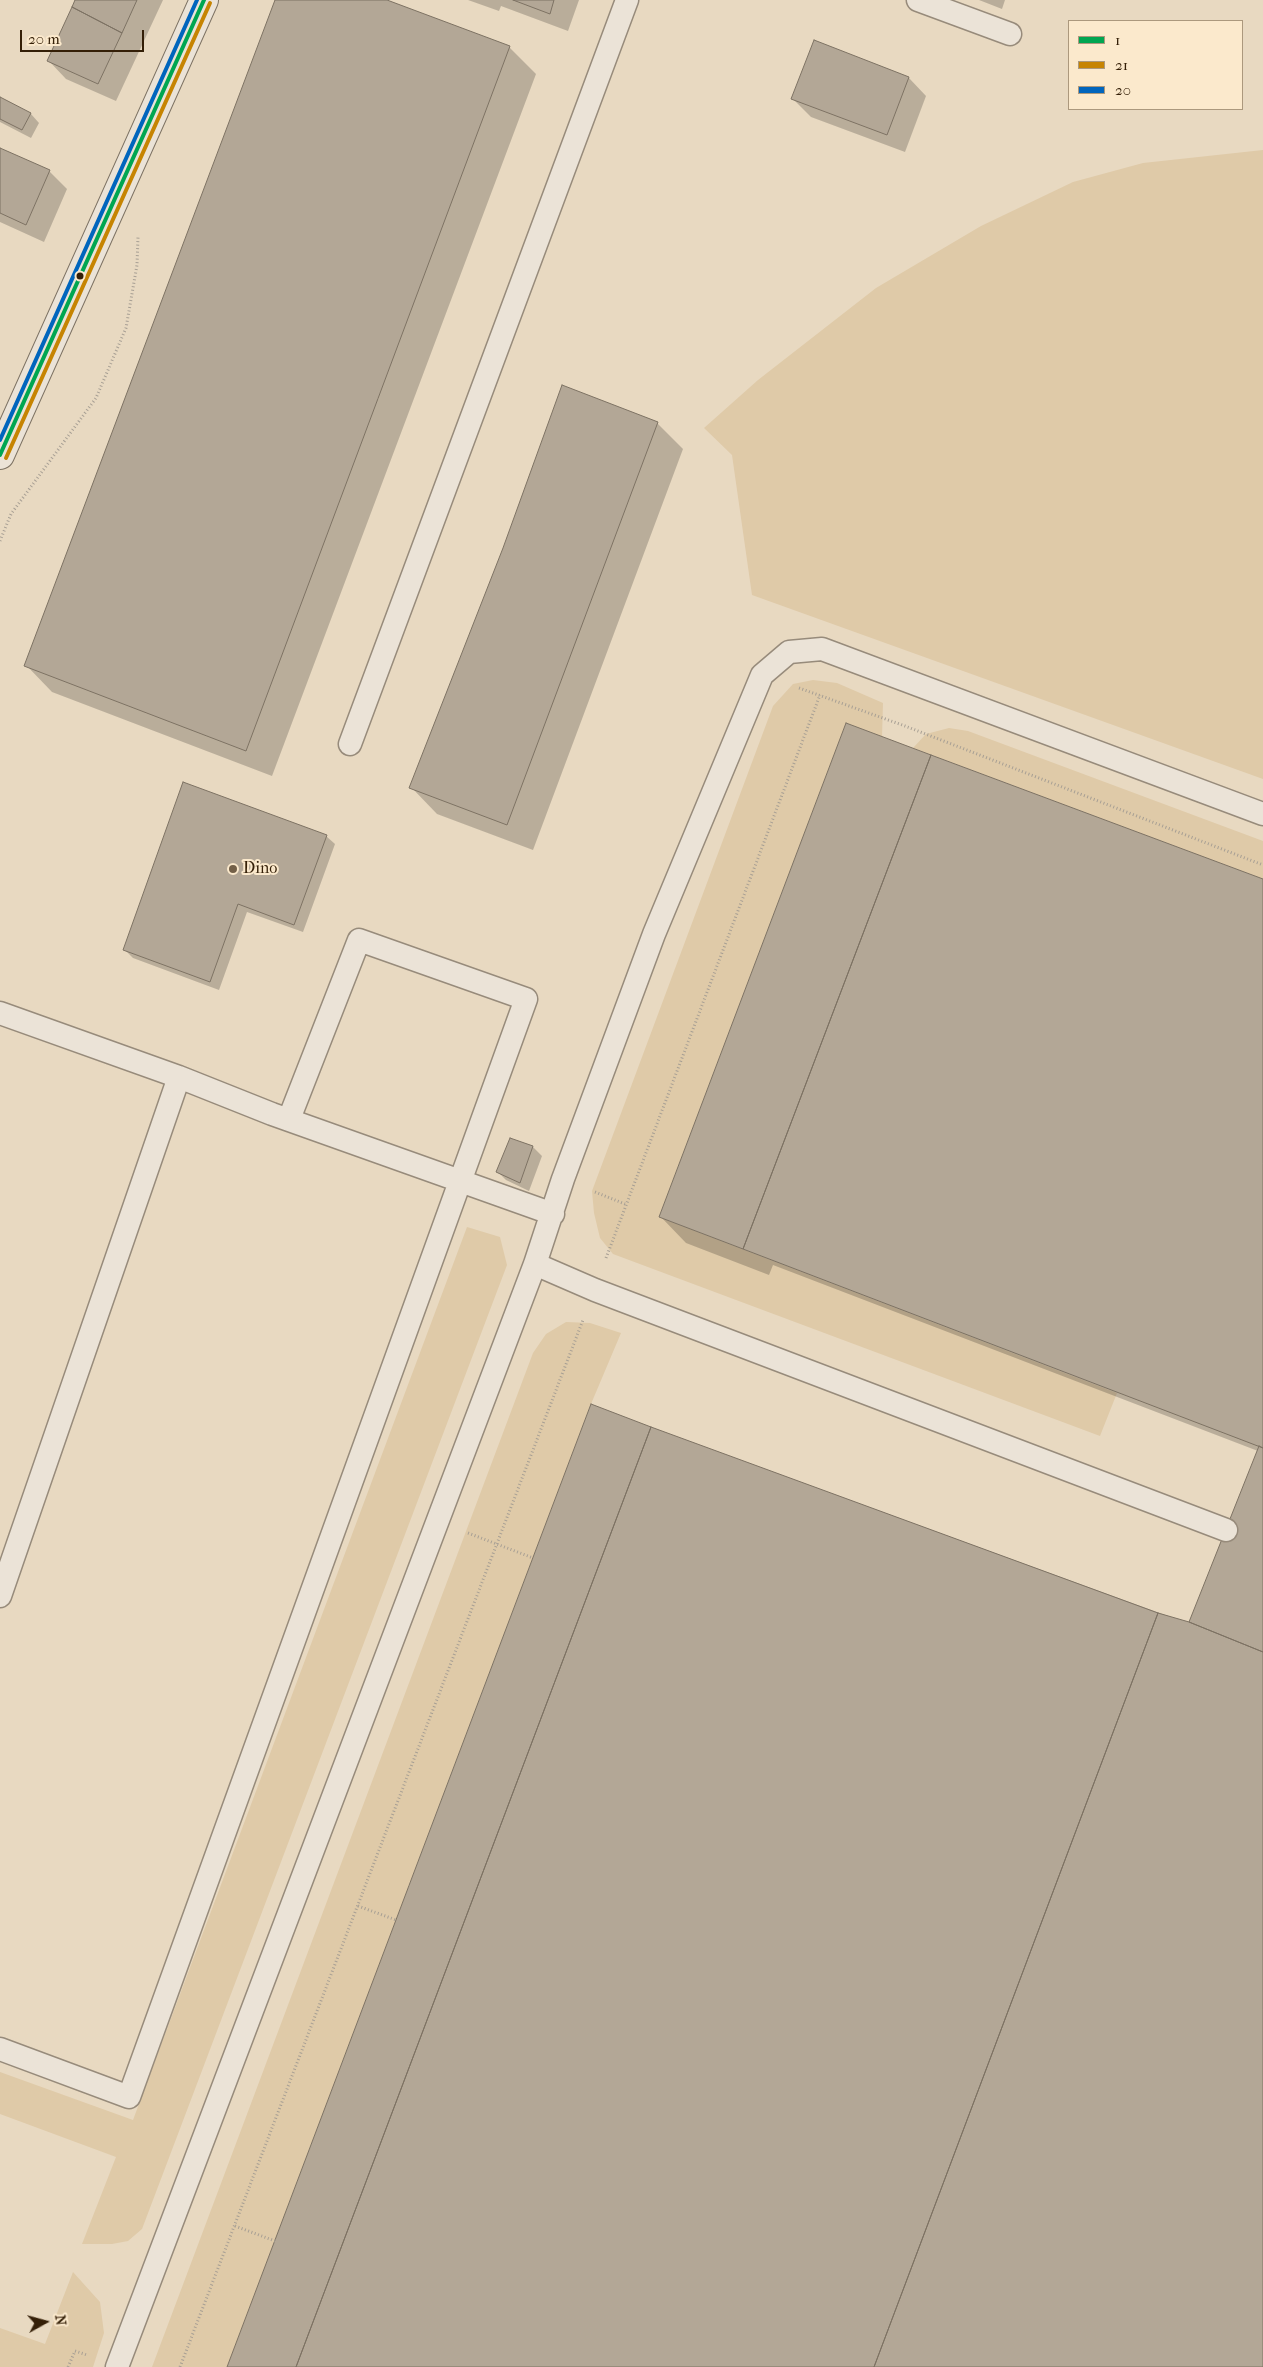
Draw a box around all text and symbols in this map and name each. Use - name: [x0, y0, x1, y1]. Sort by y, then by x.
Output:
- scale bar: [22, 20, 146, 52]
- legend: [1068, 20, 1243, 110]
- text: 20 m: [28, 30, 60, 48]
- text: 1: [1115, 31, 1120, 49]
- text: 21: [1115, 56, 1128, 74]
- text: 20: [1115, 81, 1131, 99]
- unlabelled marker: [75, 271, 85, 281]
- place label: Dino: [243, 859, 277, 879]
- marker: Dino: [227, 863, 239, 875]
- north arrow: [20, 2297, 70, 2347]
- text: N: [51, 2314, 69, 2326]

